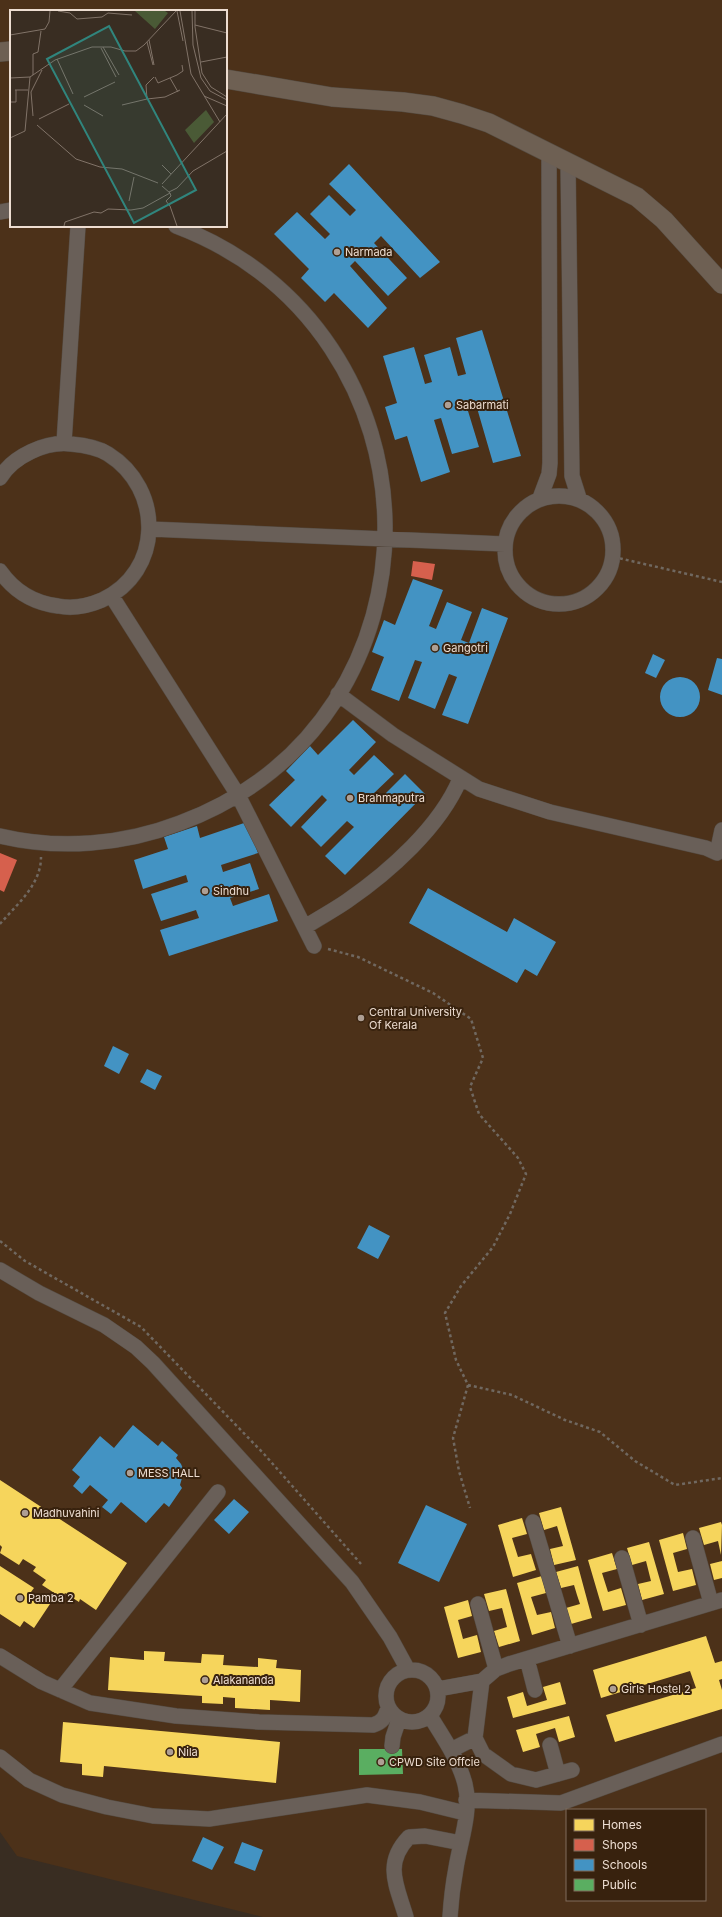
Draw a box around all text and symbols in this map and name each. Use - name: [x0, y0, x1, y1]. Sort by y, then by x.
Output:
- inset map: [10, 10, 227, 227]
- place label: Narmada: [345, 245, 393, 259]
- marker: Narmada: [332, 247, 342, 257]
- place label: Sabarmati: [456, 398, 509, 412]
- marker: Sabarmati: [443, 400, 453, 410]
- place label: Gangotri: [443, 641, 488, 655]
- marker: Gangotri: [430, 643, 440, 653]
- place label: Brahmaputra: [358, 791, 425, 805]
- marker: Brahmaputra: [345, 793, 355, 803]
- place label: Sindhu: [213, 884, 249, 898]
- marker: Sindhu: [200, 886, 210, 896]
- place label: Central University Of Kerala: [369, 1005, 462, 1032]
- marker: Central University Of Kerala: [356, 1013, 366, 1023]
- place label: MESS HALL: [138, 1466, 200, 1480]
- marker: MESS HALL: [125, 1468, 135, 1478]
- place label: Madhuvahini: [33, 1506, 100, 1520]
- marker: Madhuvahini: [20, 1508, 30, 1518]
- place label: Pamba 2: [28, 1591, 74, 1605]
- marker: Pamba 2: [15, 1593, 25, 1603]
- place label: Alakananda: [213, 1673, 274, 1687]
- marker: Alakananda: [200, 1675, 210, 1685]
- place label: Girls Hostel 2: [621, 1682, 691, 1696]
- marker: Girls Hostel 2: [608, 1684, 618, 1694]
- place label: Nila: [178, 1745, 198, 1759]
- marker: Nila: [165, 1747, 175, 1757]
- place label: CPWD Site Offcie: [389, 1755, 480, 1769]
- marker: CPWD Site Offcie: [376, 1757, 386, 1767]
- legend: [566, 1809, 706, 1901]
- text: Homes: [602, 1817, 642, 1832]
- text: Shops: [602, 1837, 638, 1852]
- text: Schools: [602, 1857, 647, 1872]
- text: Public: [602, 1877, 637, 1892]

